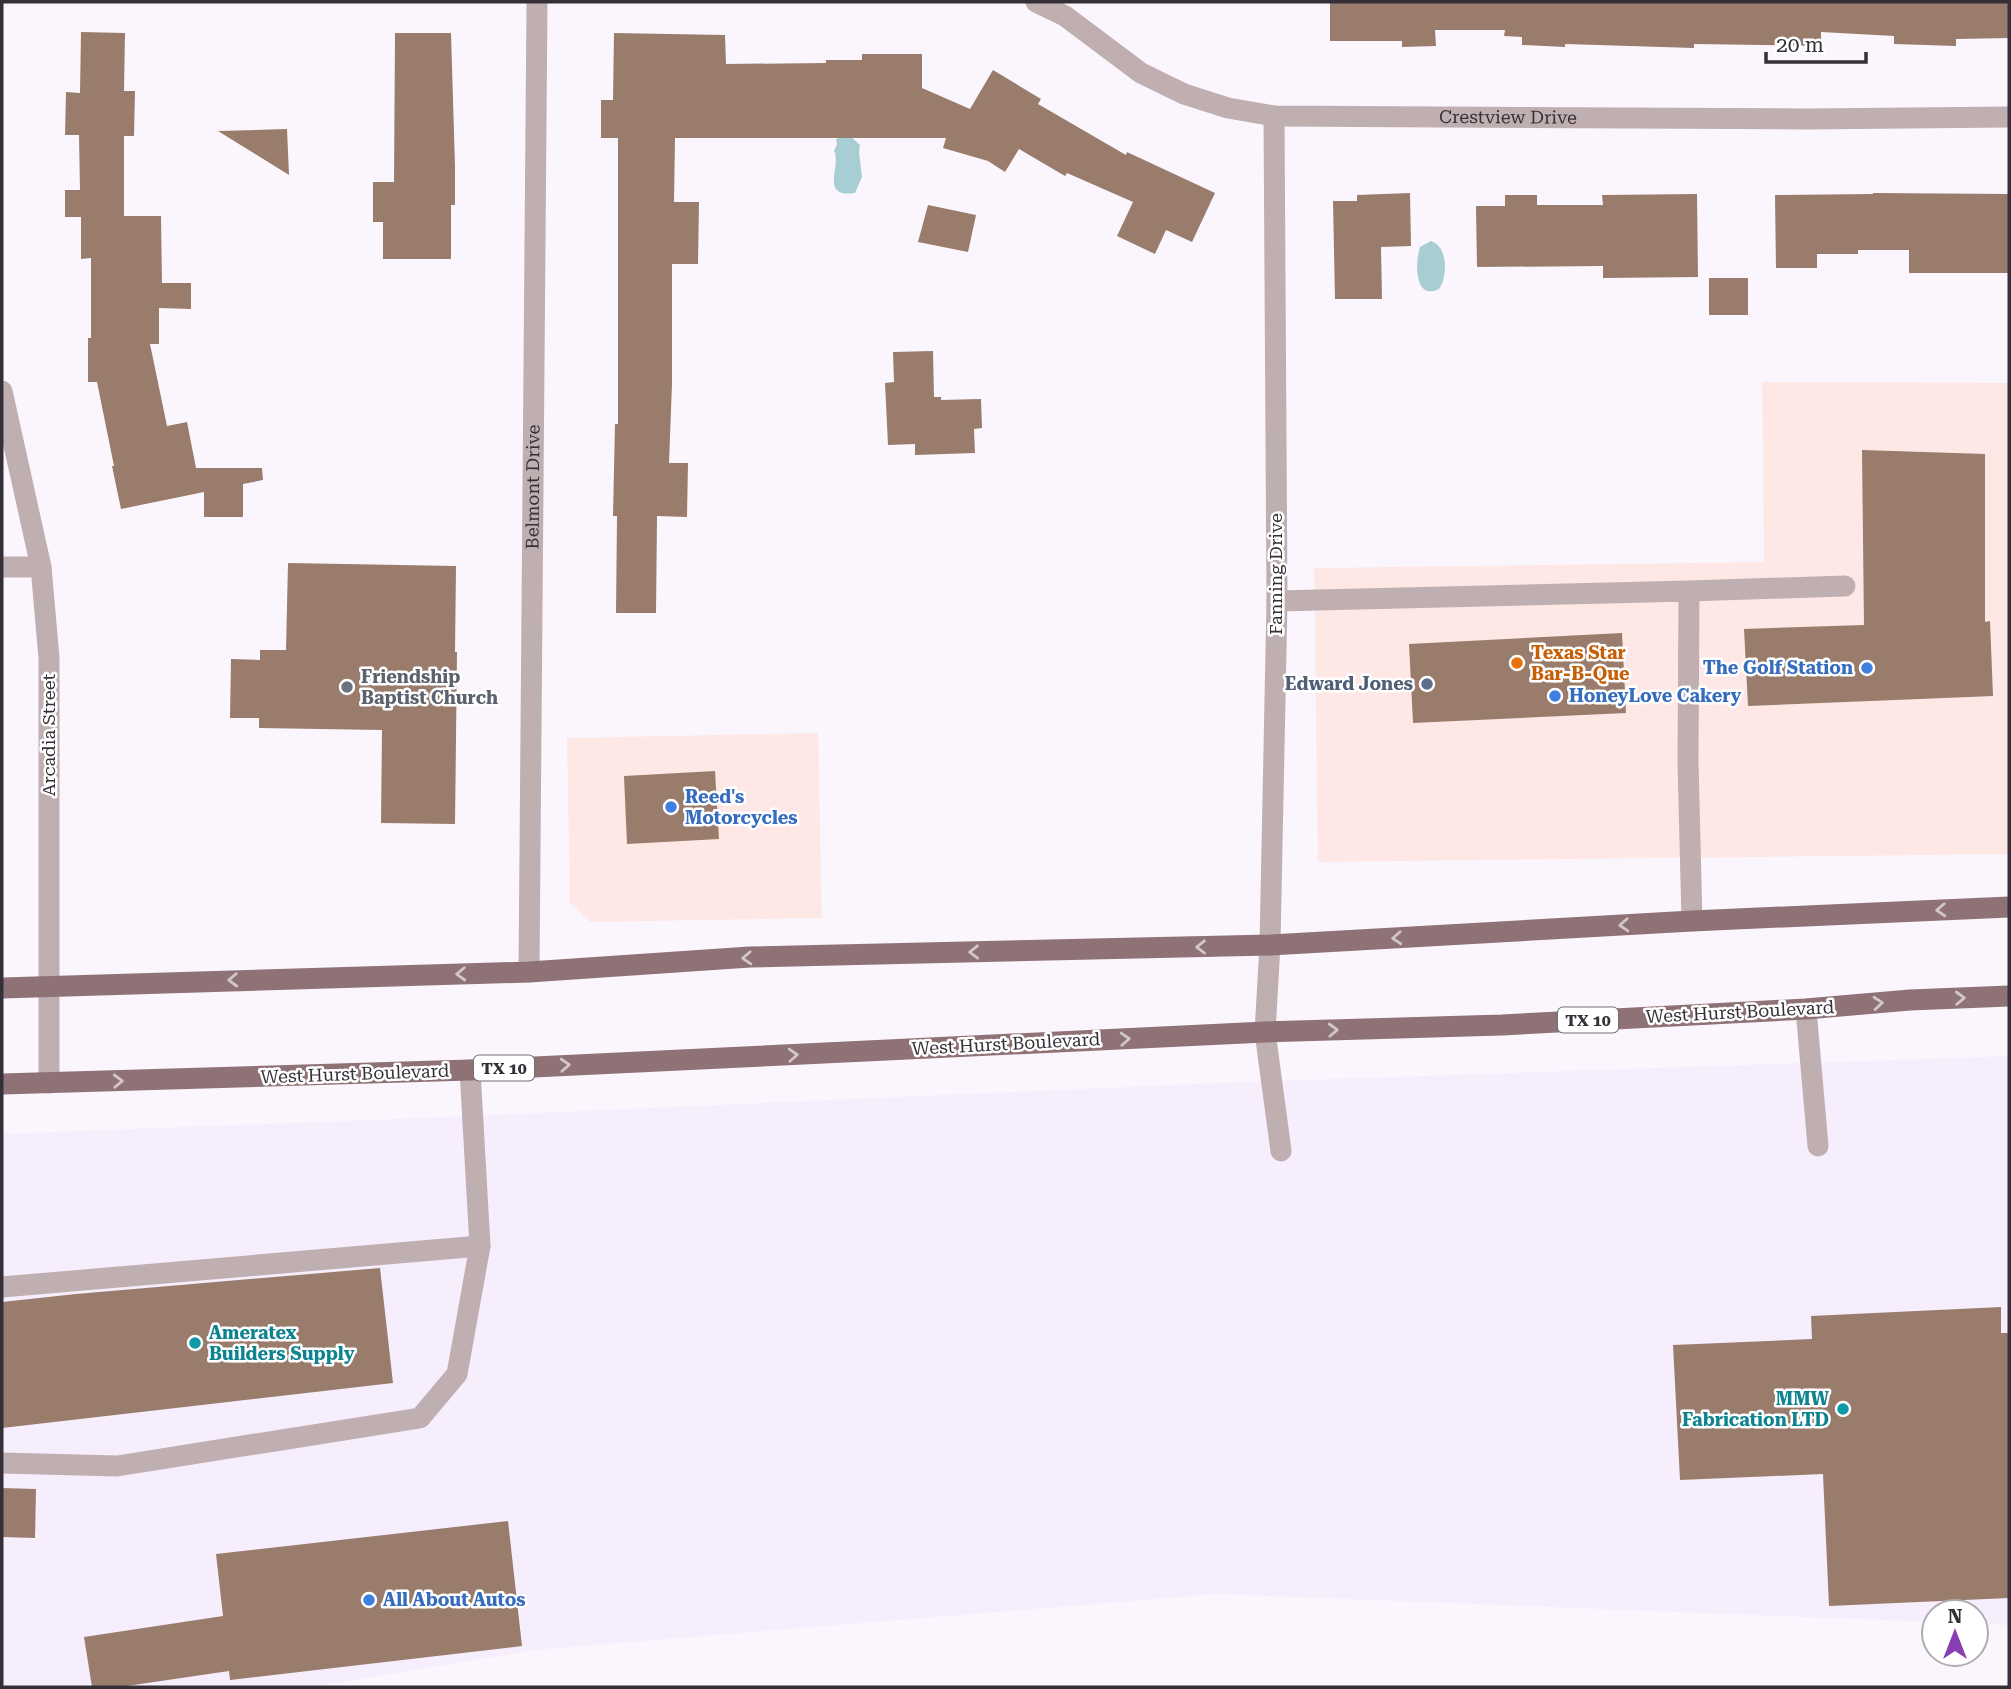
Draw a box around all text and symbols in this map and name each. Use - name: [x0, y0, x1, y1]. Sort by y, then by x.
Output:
- scale bar: [1766, 21, 1866, 65]
- text: 20 m: [1776, 33, 1824, 57]
- street label: Crestview Drive: [1439, 106, 1577, 128]
- street label: Belmont Drive: [521, 424, 544, 550]
- street label: Fanning Drive: [1265, 513, 1286, 635]
- place label: Texas Star Bar-B-Que: [1531, 642, 1630, 684]
- marker: Texas Star Bar-B-Que: [1509, 655, 1525, 671]
- place label: The Golf Station: [1703, 657, 1853, 678]
- marker: The Golf Station: [1859, 660, 1875, 676]
- place label: Friendship Baptist Church: [361, 666, 498, 708]
- street label: Arcadia Street: [38, 673, 59, 796]
- place label: Edward Jones: [1285, 673, 1413, 694]
- marker: Edward Jones: [1419, 676, 1435, 692]
- marker: Friendship Baptist Church: [339, 679, 355, 695]
- place label: HoneyLove Cakery: [1569, 685, 1742, 706]
- marker: HoneyLove Cakery: [1547, 688, 1563, 704]
- place label: Reed's Motorcycles: [685, 786, 798, 828]
- marker: Reed's Motorcycles: [663, 799, 679, 815]
- one-way arrow: [1935, 902, 1946, 917]
- one-way arrow: [1618, 917, 1629, 932]
- one-way arrow: [1391, 930, 1402, 945]
- one-way arrow: [1196, 939, 1206, 955]
- one-way arrow: [968, 945, 979, 960]
- one-way arrow: [741, 950, 752, 965]
- one-way arrow: [455, 966, 465, 982]
- one-way arrow: [228, 973, 239, 988]
- one-way arrow: [1954, 991, 1965, 1006]
- street label: West Hurst Boulevard: [1645, 996, 1835, 1027]
- one-way arrow: [1873, 996, 1884, 1011]
- road number: TX 10: [1558, 1008, 1618, 1032]
- one-way arrow: [1328, 1022, 1338, 1038]
- street label: West Hurst Boulevard: [911, 1028, 1101, 1059]
- one-way arrow: [1119, 1031, 1130, 1046]
- one-way arrow: [787, 1047, 798, 1062]
- road number: TX 10: [474, 1056, 534, 1080]
- one-way arrow: [560, 1058, 571, 1073]
- street label: West Hurst Boulevard: [260, 1060, 450, 1087]
- one-way arrow: [112, 1074, 123, 1089]
- place label: Ameratex Builders Supply: [209, 1322, 355, 1364]
- marker: Ameratex Builders Supply: [187, 1335, 203, 1351]
- place label: MMW Fabrication LTD: [1682, 1388, 1830, 1430]
- marker: MMW Fabrication LTD: [1835, 1401, 1851, 1417]
- place label: All About Autos: [383, 1589, 526, 1610]
- marker: All About Autos: [361, 1592, 377, 1608]
- north arrow: [1920, 1598, 1990, 1668]
- text: N: [1948, 1605, 1963, 1628]

